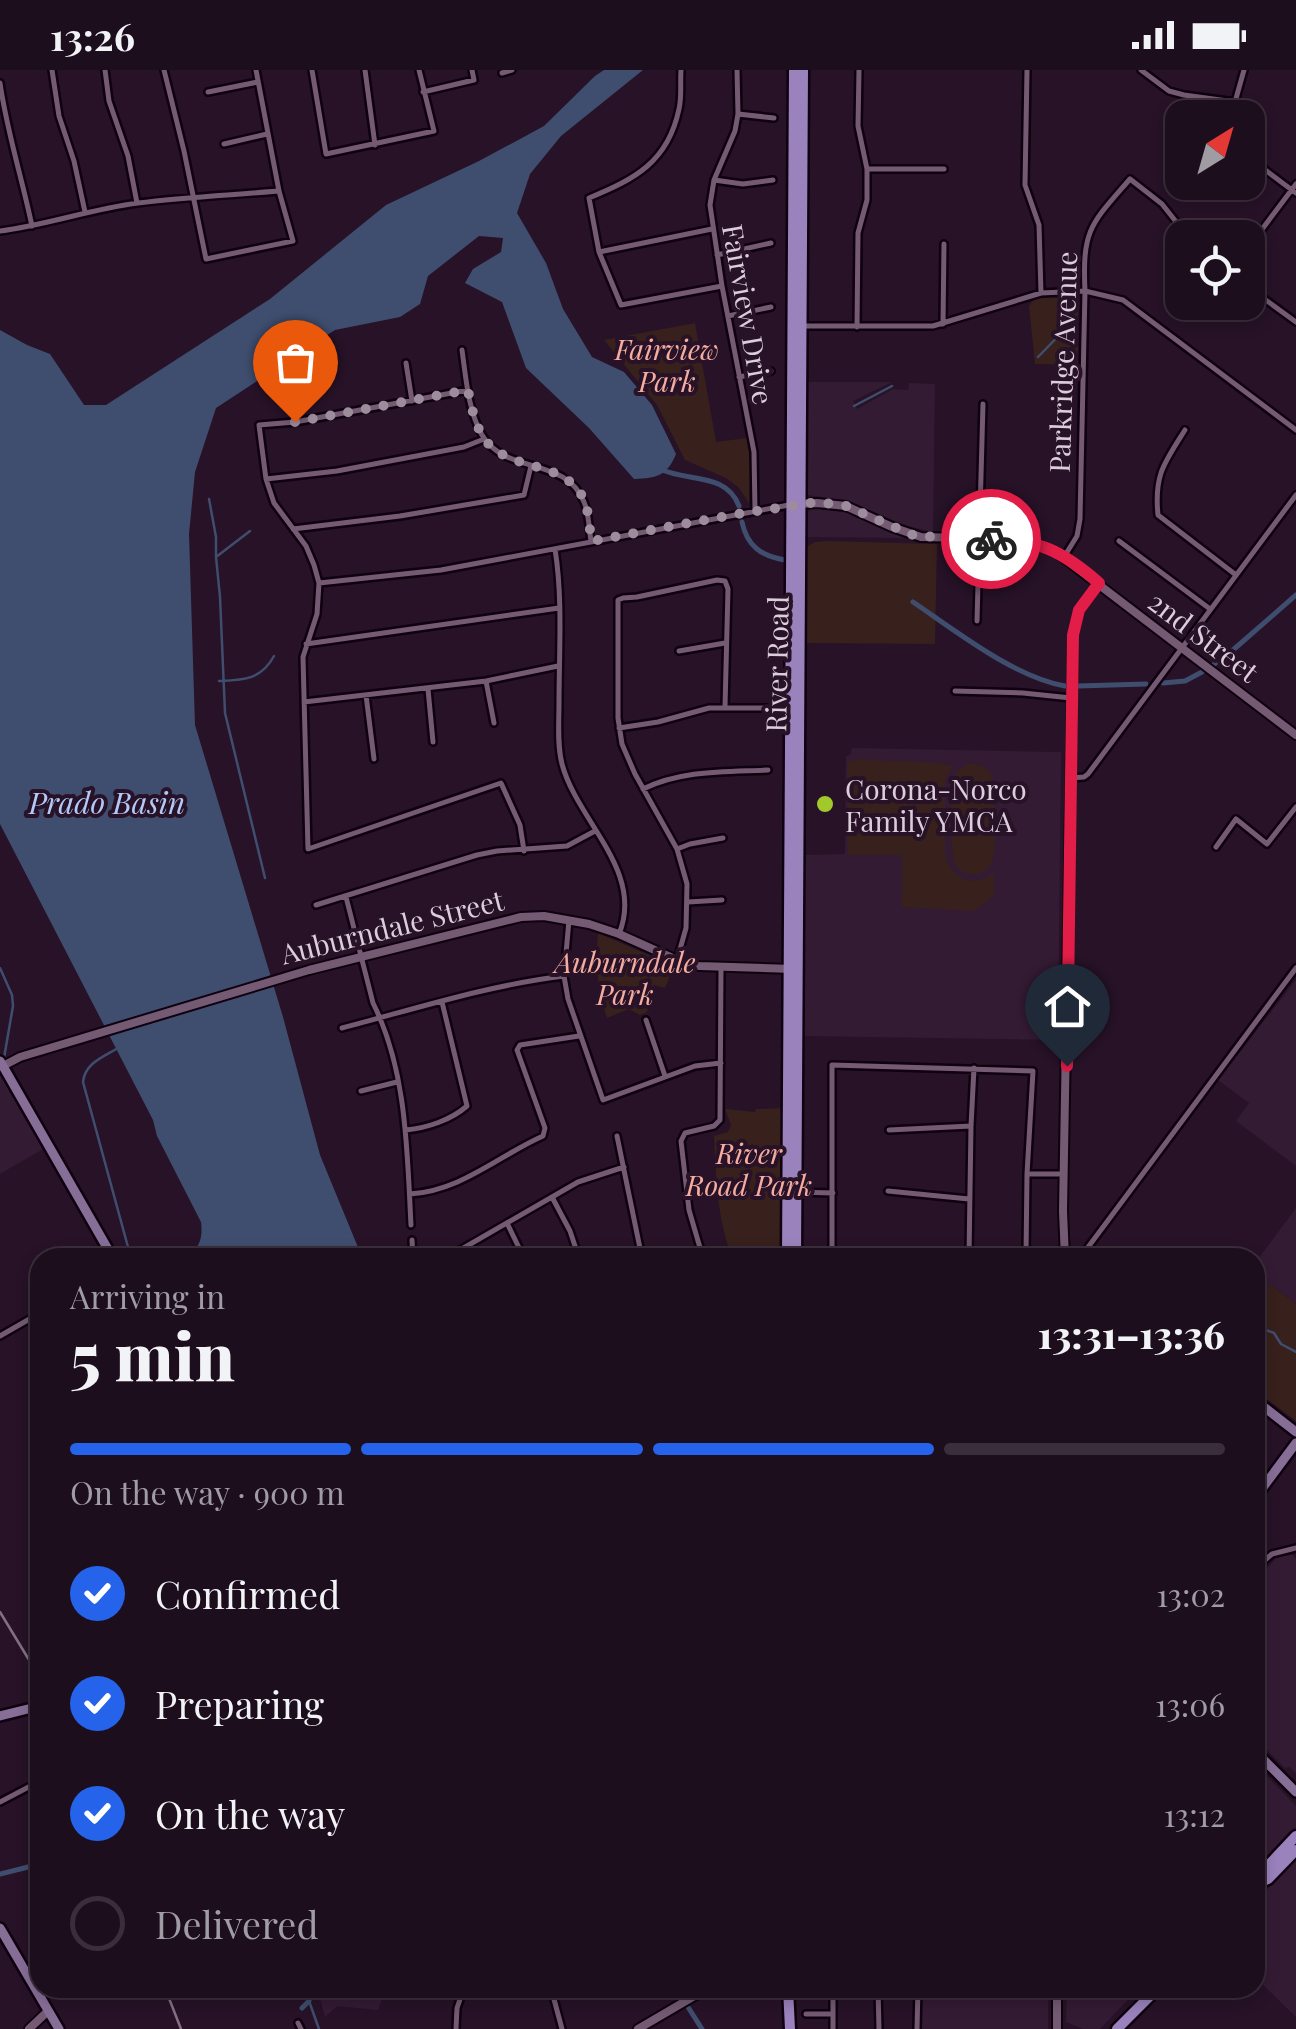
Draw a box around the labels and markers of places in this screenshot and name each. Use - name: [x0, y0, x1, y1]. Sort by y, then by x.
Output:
- pin: [253, 320, 338, 423]
- place label: Corona-Norco Family YMCA: [845, 770, 1027, 839]
- marker: Corona-Norco Family YMCA: [814, 793, 836, 815]
- pin: [1025, 964, 1110, 1067]

